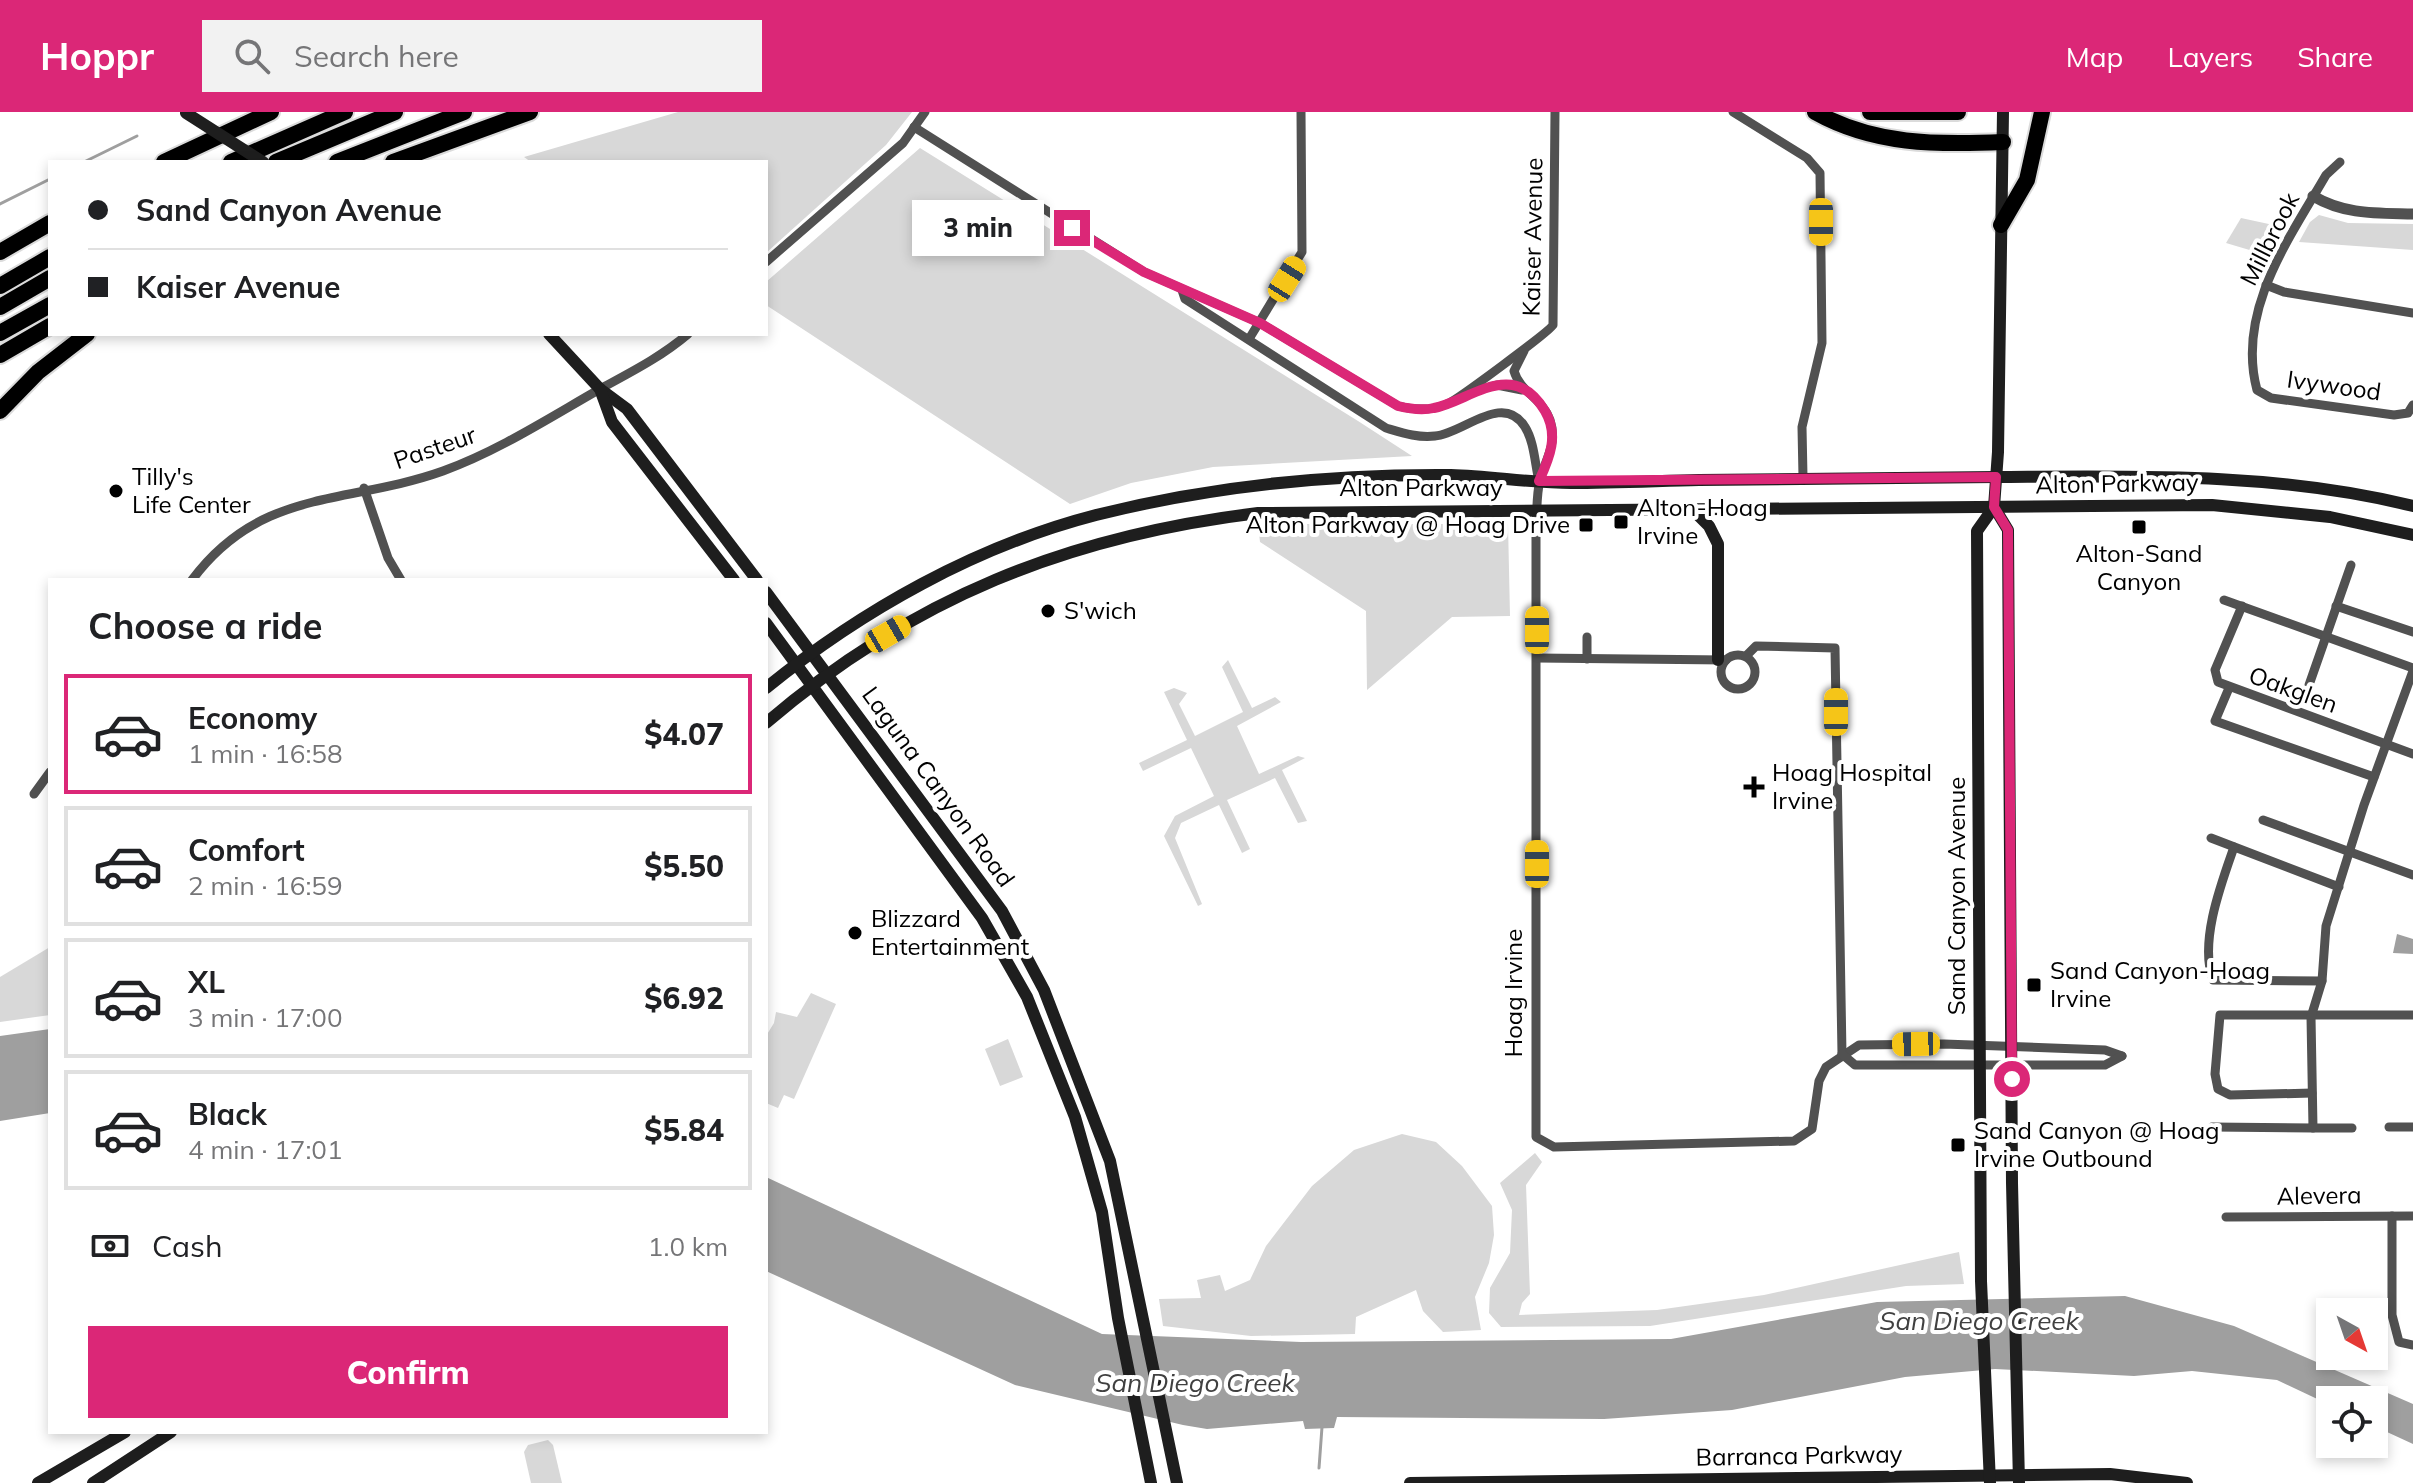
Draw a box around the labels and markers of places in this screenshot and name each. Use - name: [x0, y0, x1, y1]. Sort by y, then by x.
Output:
- place label: Tilly's Life Center: [132, 461, 251, 519]
- marker: Tilly's Life Center: [107, 482, 125, 500]
- place label: Alton-Hoag Irvine: [1637, 492, 1768, 550]
- place label: Alton Parkway @ Hoag Drive: [1246, 509, 1570, 539]
- marker: Alton-Hoag Irvine: [1612, 513, 1630, 531]
- marker: Alton Parkway @ Hoag Drive: [1577, 516, 1595, 534]
- marker: Alton-Sand Canyon: [2130, 518, 2148, 536]
- place label: Alton-Sand Canyon: [2075, 538, 2203, 596]
- place label: S'wich: [1064, 595, 1137, 625]
- marker: S'wich: [1039, 602, 1057, 620]
- place label: Hoag Hospital Irvine: [1772, 757, 1932, 815]
- marker: Hoag Hospital Irvine: [1743, 776, 1765, 798]
- place label: Blizzard Entertainment: [871, 903, 1029, 961]
- marker: Blizzard Entertainment: [846, 924, 864, 942]
- place label: Sand Canyon-Hoag Irvine: [2050, 955, 2270, 1013]
- marker: Sand Canyon-Hoag Irvine: [2025, 976, 2043, 994]
- place label: Sand Canyon @ Hoag Irvine Outbound: [1974, 1115, 2220, 1173]
- marker: Sand Canyon @ Hoag Irvine Outbound: [1949, 1136, 1967, 1154]

